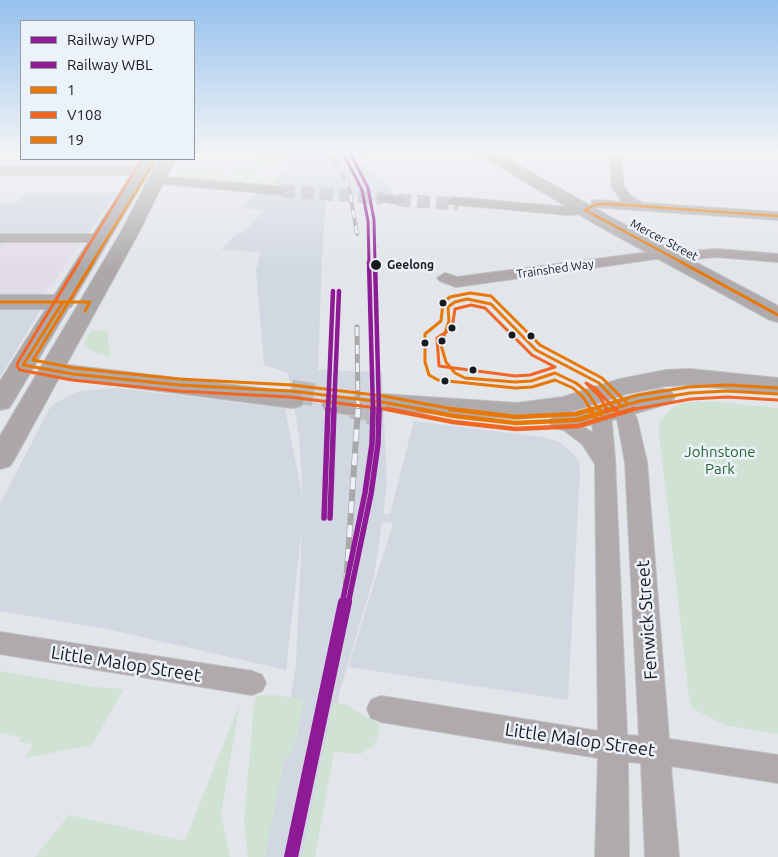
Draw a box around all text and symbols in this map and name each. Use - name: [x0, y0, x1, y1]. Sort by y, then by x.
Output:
- legend: [20, 20, 195, 160]
- text: Railway WPD: [67, 31, 155, 48]
- text: Railway WBL: [67, 56, 153, 73]
- text: 1: [67, 81, 75, 98]
- text: V108: [67, 106, 102, 123]
- text: 19: [67, 131, 84, 148]
- street label: Mercer Street: [628, 216, 700, 264]
- street label: Trainshed Way: [515, 256, 595, 282]
- marker: Geelong: [369, 258, 383, 272]
- place label: Geelong: [387, 258, 434, 272]
- unlabelled marker: [438, 298, 448, 308]
- unlabelled marker: [447, 323, 457, 333]
- unlabelled marker: [507, 330, 517, 340]
- unlabelled marker: [526, 331, 536, 341]
- unlabelled marker: [437, 336, 447, 346]
- unlabelled marker: [420, 338, 430, 348]
- unlabelled marker: [468, 365, 478, 375]
- unlabelled marker: [440, 376, 450, 386]
- park label: Johnstone Park: [684, 443, 756, 478]
- street label: Fenwick Street: [632, 559, 662, 681]
- street label: Little Malop Street: [49, 641, 203, 687]
- street label: Little Malop Street: [503, 719, 657, 761]

